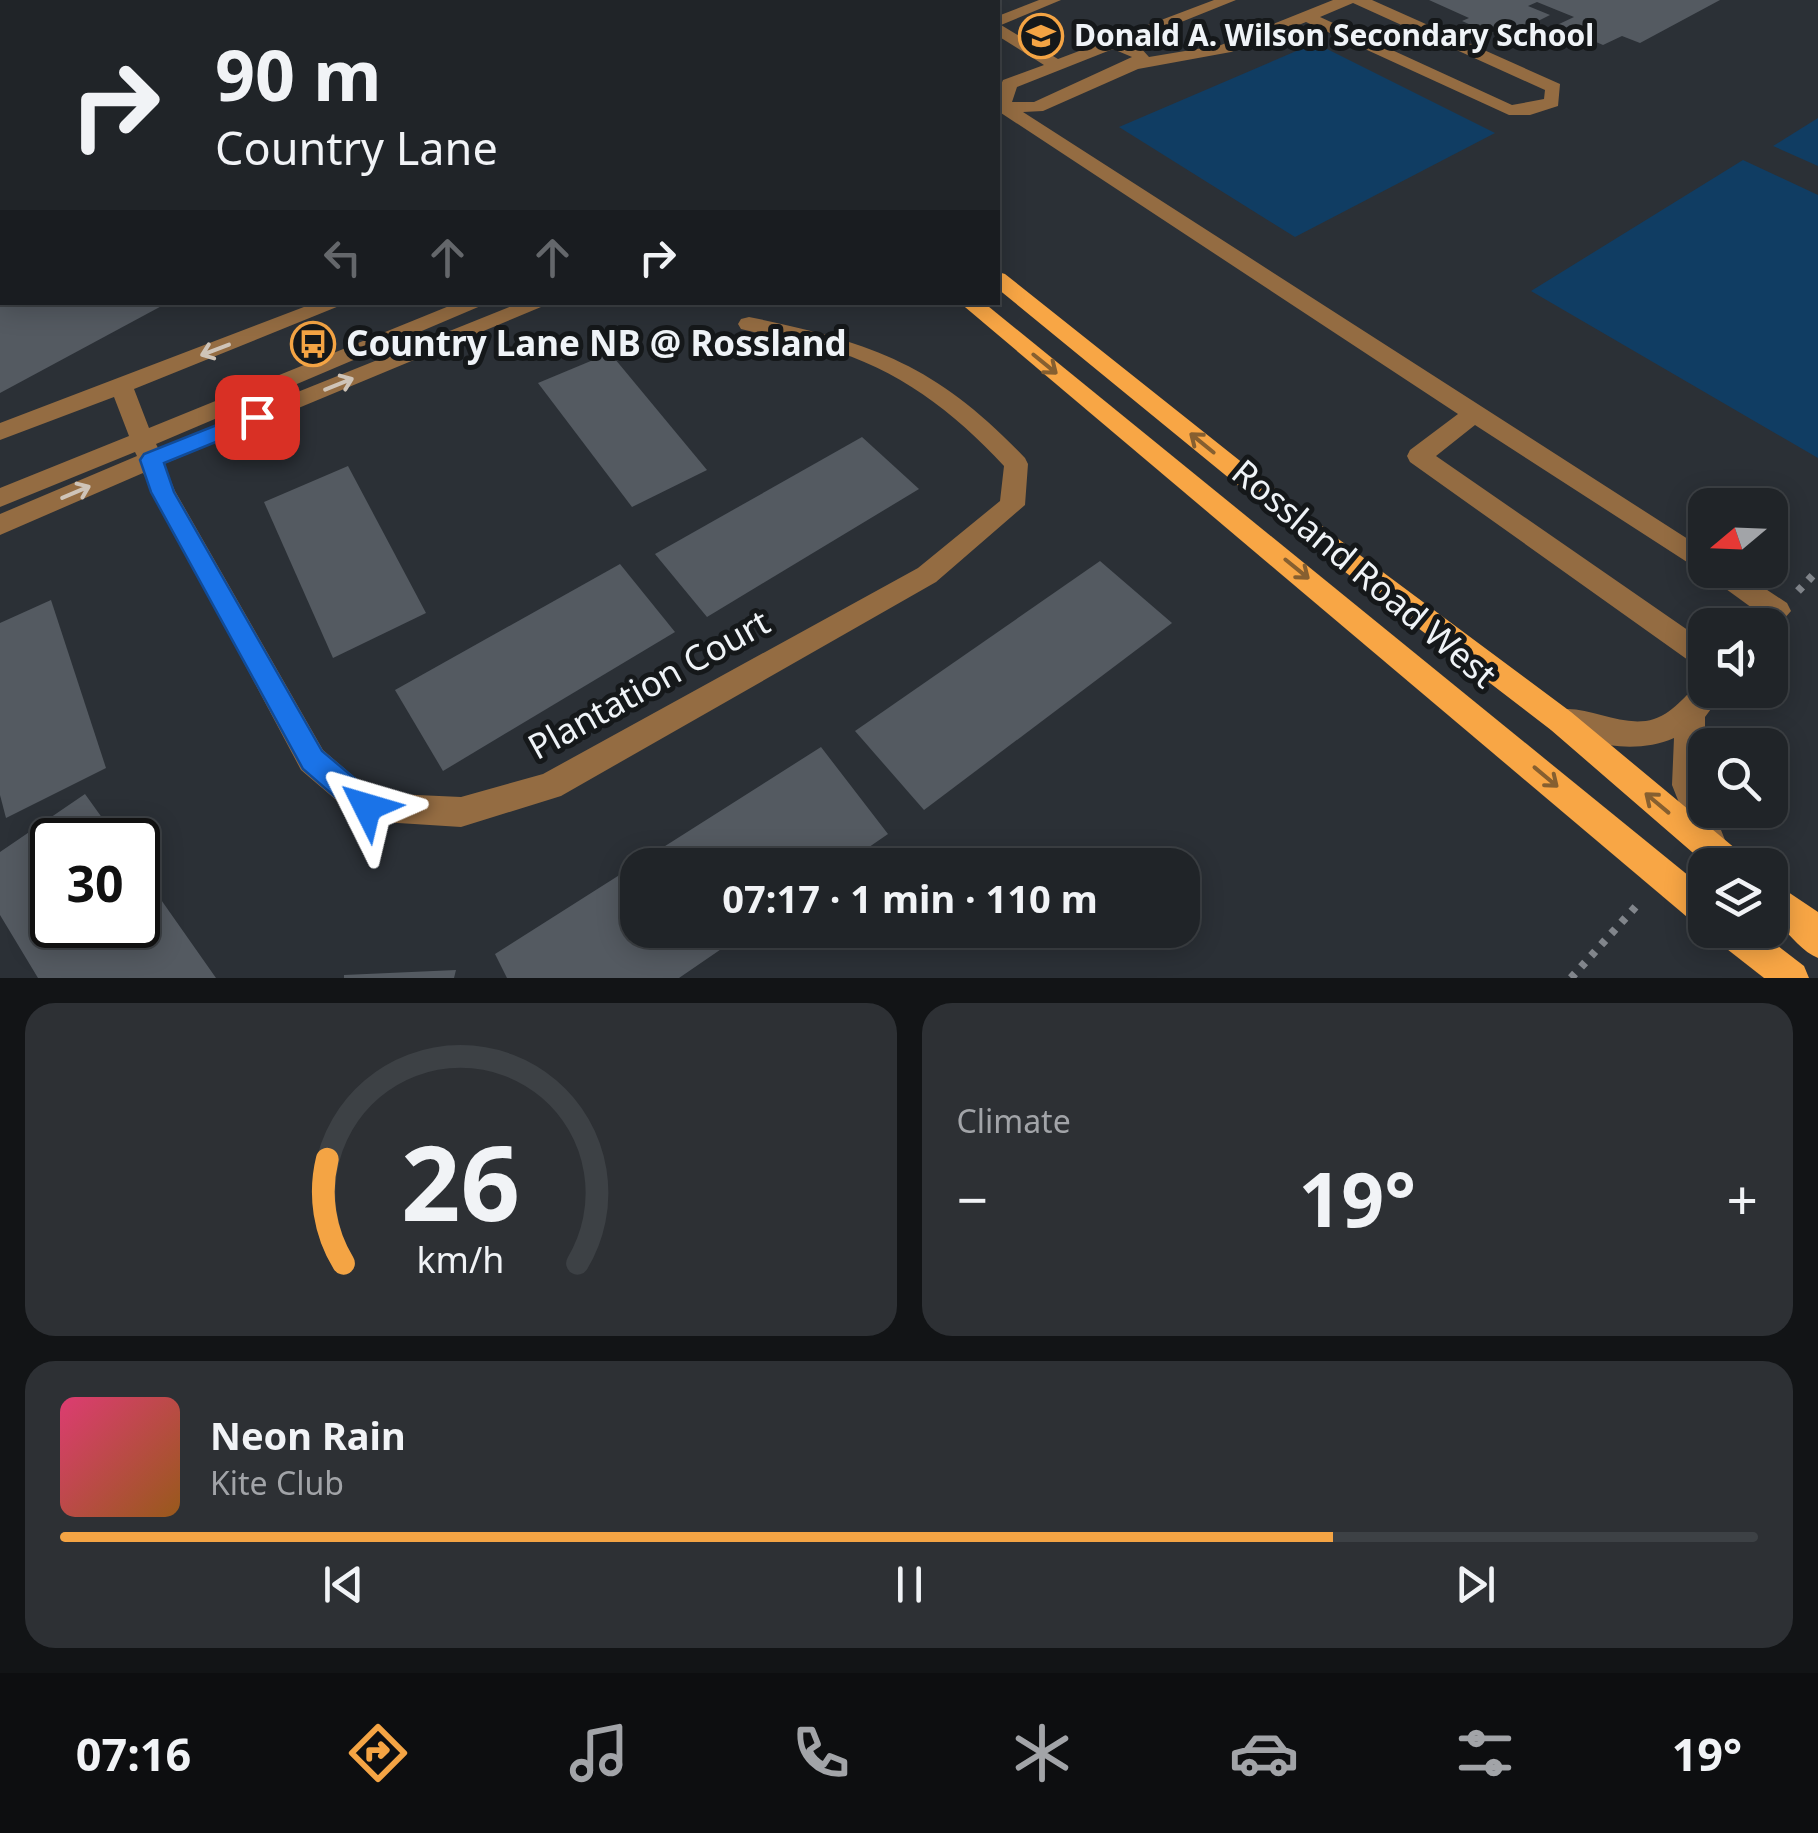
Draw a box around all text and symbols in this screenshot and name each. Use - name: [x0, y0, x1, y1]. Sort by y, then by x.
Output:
- school or university icon: Donald A. Wilson Secondary School: [1018, 13, 1064, 59]
- place label: Donald A. Wilson Secondary School: [1074, 14, 1594, 55]
- text: 90 m: [215, 26, 382, 122]
- icon: right: [50, 40, 180, 170]
- text: Country Lane: [215, 117, 498, 178]
- icon: left: [315, 230, 370, 285]
- icon: ahead: [420, 230, 475, 285]
- icon: ahead: [525, 230, 580, 285]
- icon: right: [630, 230, 685, 285]
- place label: Country Lane NB @ Rossland: [346, 319, 847, 366]
- bus stop icon: Country Lane NB @ Rossland: [290, 321, 336, 367]
- one-way arrow: [200, 342, 231, 360]
- one-way arrow: [1031, 353, 1057, 375]
- one-way arrow: [324, 374, 354, 392]
- pin: [215, 375, 300, 460]
- icon: arrive: [230, 390, 285, 445]
- one-way arrow: [1190, 432, 1216, 454]
- street label: Rossland Road West: [1223, 448, 1507, 697]
- one-way arrow: [60, 482, 91, 500]
- north arrow: [1688, 488, 1788, 588]
- map controls: [1688, 488, 1788, 948]
- one-way arrow: [1283, 558, 1310, 579]
- street label: Plantation Court: [519, 598, 777, 770]
- button: sound: [1688, 608, 1788, 708]
- button: search: [1688, 728, 1788, 828]
- position arrow: [315, 755, 419, 859]
- one-way arrow: [1533, 766, 1559, 788]
- one-way arrow: [1644, 792, 1670, 814]
- speed limit sign: 30: [30, 818, 160, 948]
- button: layers: [1688, 848, 1788, 948]
- text: 07:17 · 1 min · 110 m: [722, 872, 1098, 924]
- text: Climate: [957, 1099, 1071, 1142]
- text: 26: [401, 1110, 520, 1251]
- text: 19°: [1298, 1147, 1416, 1249]
- text: −: [957, 1161, 988, 1236]
- text: +: [1727, 1161, 1758, 1236]
- text: km/h: [417, 1235, 505, 1283]
- text: Neon Rain: [210, 1409, 406, 1461]
- text: Kite Club: [210, 1461, 344, 1504]
- icon: previous: [316, 1557, 371, 1612]
- icon: pause: [882, 1557, 937, 1612]
- icon: next: [1448, 1557, 1503, 1612]
- icon: directions: [343, 1718, 413, 1788]
- icon: music: [564, 1718, 634, 1788]
- icon: phone: [786, 1718, 856, 1788]
- icon: climate: [1007, 1718, 1077, 1788]
- icon: car: [1229, 1718, 1299, 1788]
- icon: filters: [1450, 1718, 1520, 1788]
- text: 07:16: [76, 1723, 191, 1784]
- text: 19°: [1672, 1723, 1742, 1784]

